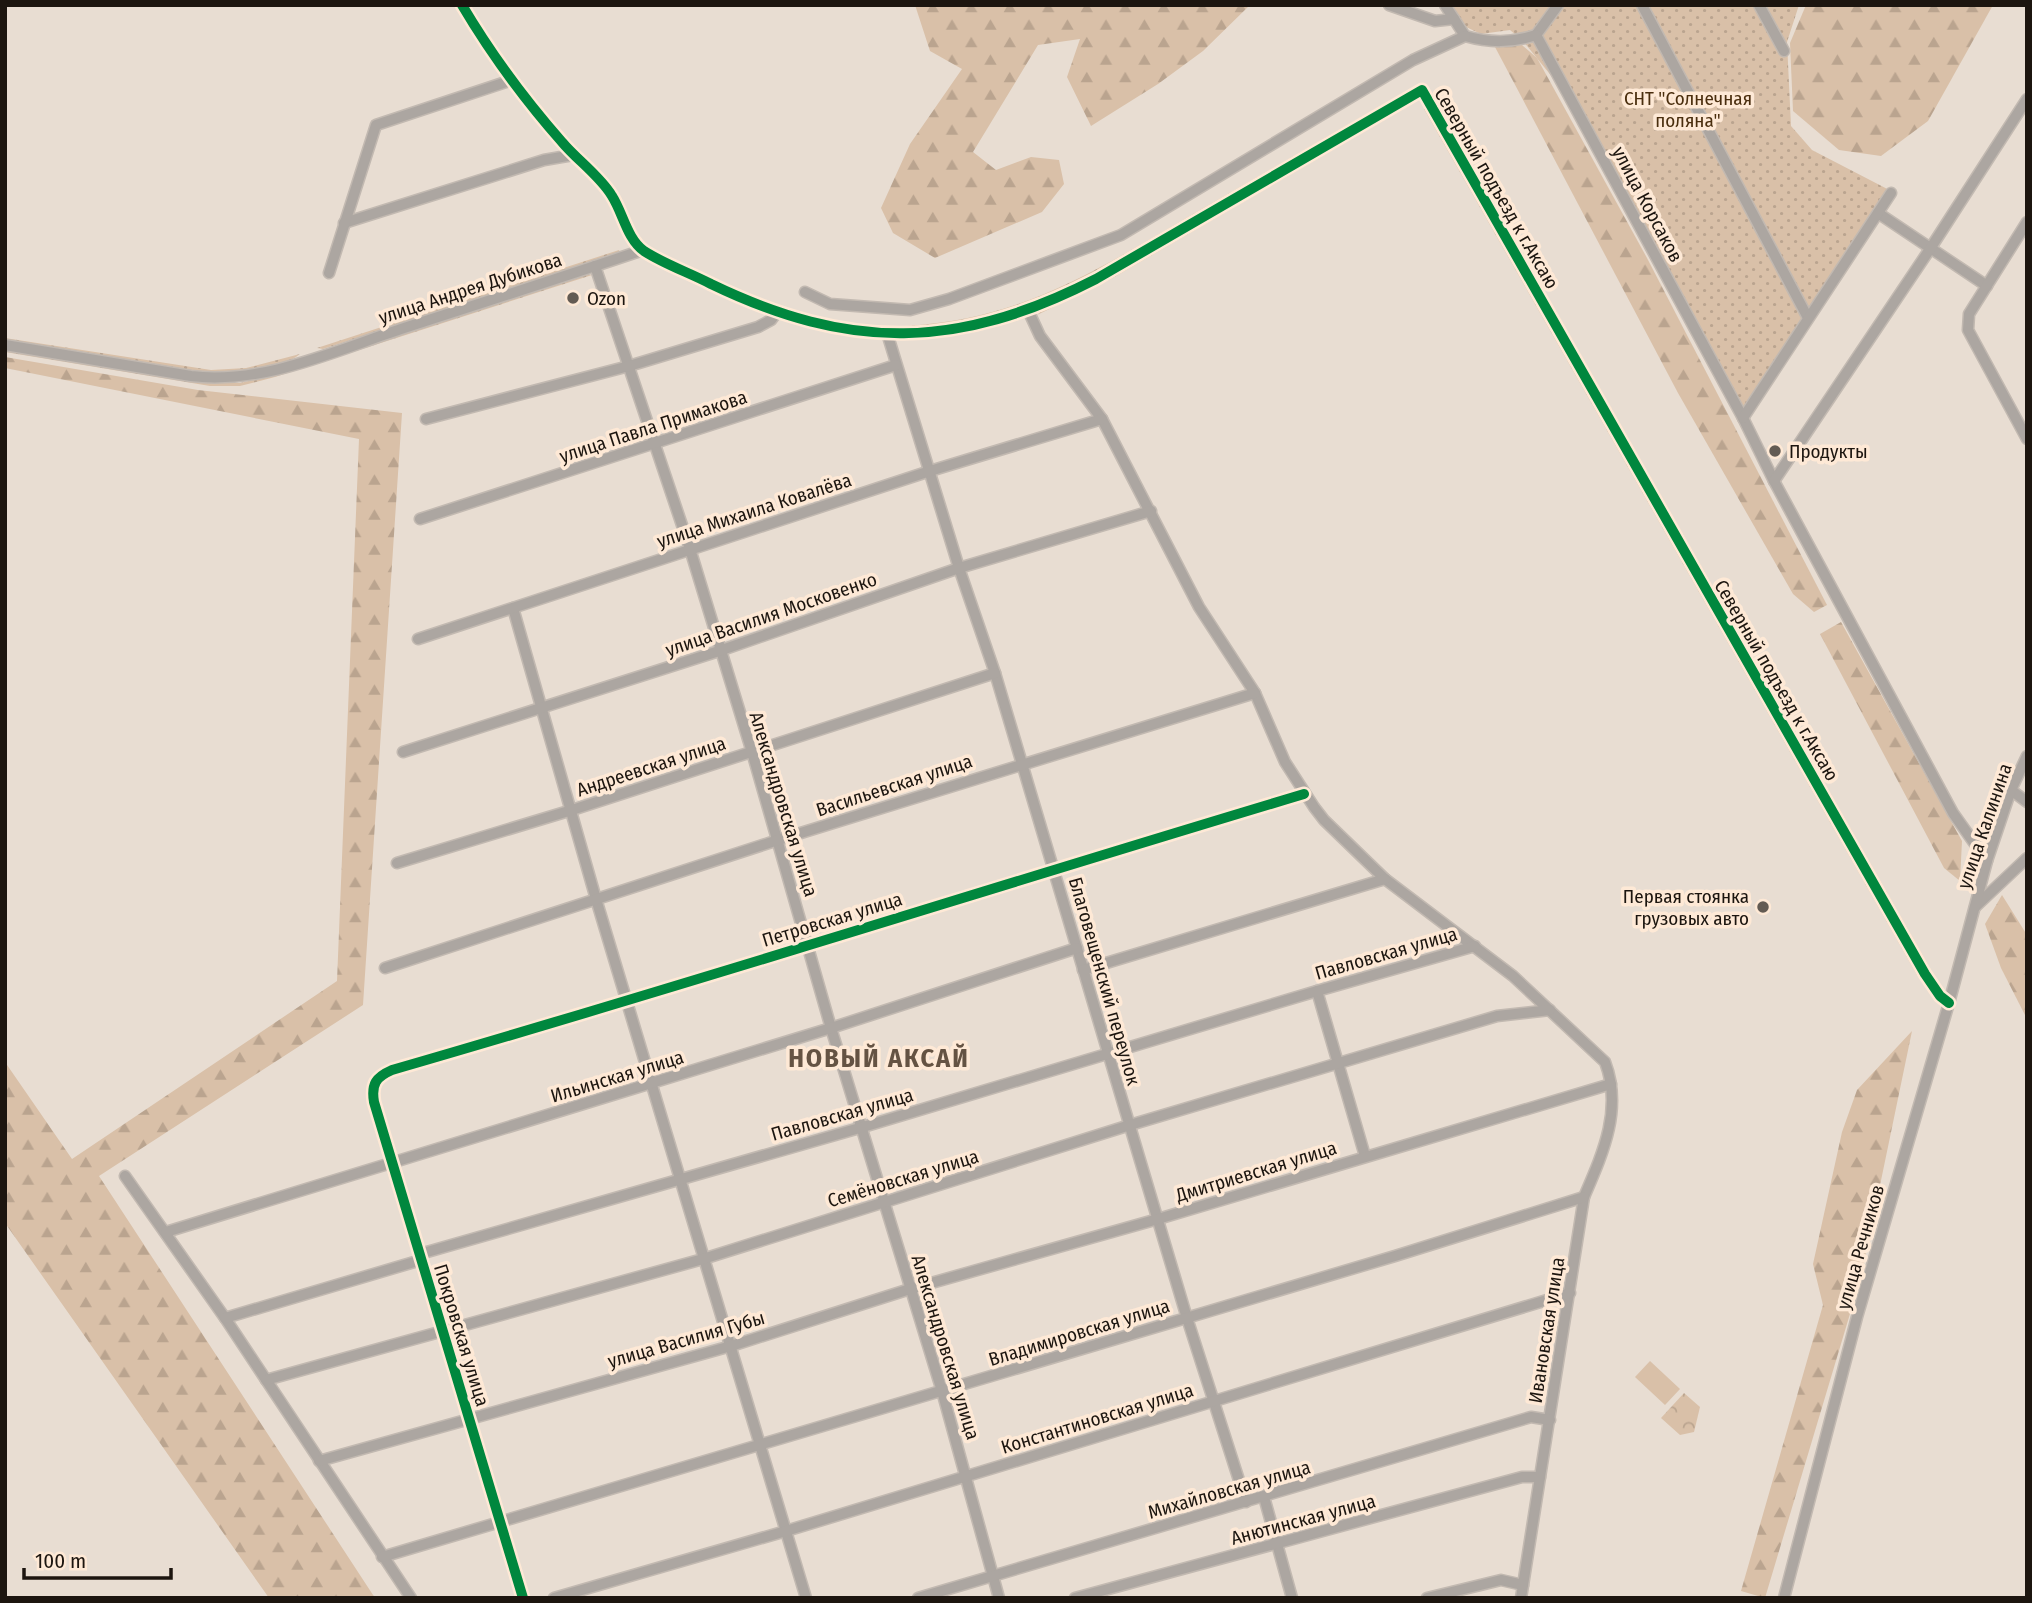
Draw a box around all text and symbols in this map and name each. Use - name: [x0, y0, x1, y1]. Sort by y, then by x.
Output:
- street label: Северный подъезд к г.Аксаю: [1430, 84, 1564, 293]
- park label: СНТ "Солнечная поляна": [1624, 87, 1752, 132]
- street label: улица Корсаков: [1607, 143, 1688, 266]
- street label: улица Андрея Дубикова: [376, 248, 565, 329]
- place label: Ozon: [587, 287, 626, 310]
- marker: Ozon: [565, 290, 581, 306]
- street label: улица Павла Примакова: [556, 385, 750, 468]
- place label: Продукты: [1789, 440, 1868, 463]
- marker: Продукты: [1767, 443, 1783, 459]
- street label: улица Михаила Ковалёва: [654, 468, 854, 553]
- street label: улица Василия Московенко: [662, 567, 880, 661]
- street label: Северный подъезд к г.Аксаю: [1710, 576, 1844, 785]
- street label: Александровская улица: [744, 709, 823, 899]
- street label: Андреевская улица: [574, 731, 729, 801]
- street label: Васильевская улица: [813, 749, 975, 822]
- street label: улица Калинина: [1952, 760, 2017, 892]
- street label: Благовещенский переулок: [1064, 874, 1145, 1088]
- place label: Первая стоянка грузовых авто: [1623, 885, 1749, 930]
- street label: Петровская улица: [759, 887, 905, 952]
- marker: Первая стоянка грузовых авто: [1755, 899, 1771, 915]
- street label: Павловская улица: [1312, 922, 1460, 985]
- district label: НОВЫЙ АКСАЙ: [788, 1043, 970, 1074]
- street label: Ильинская улица: [548, 1045, 686, 1108]
- street label: Павловская улица: [768, 1083, 916, 1146]
- street label: Дмитриевская улица: [1172, 1136, 1339, 1207]
- street label: Семёновская улица: [825, 1145, 981, 1212]
- street label: улица Речников: [1832, 1182, 1889, 1312]
- street label: Александровская улица: [906, 1252, 985, 1442]
- street label: Ивановская улица: [1524, 1255, 1569, 1405]
- street label: Покровская улица: [429, 1261, 494, 1409]
- street label: Владимировская улица: [986, 1294, 1172, 1371]
- street label: улица Василия Губы: [605, 1306, 767, 1373]
- street label: Константиновская улица: [998, 1378, 1196, 1459]
- street label: Михайловская улица: [1145, 1455, 1313, 1524]
- street label: Анютинская улица: [1228, 1489, 1378, 1550]
- scale bar: [24, 1536, 172, 1580]
- text: 100 m: [35, 1548, 86, 1574]

